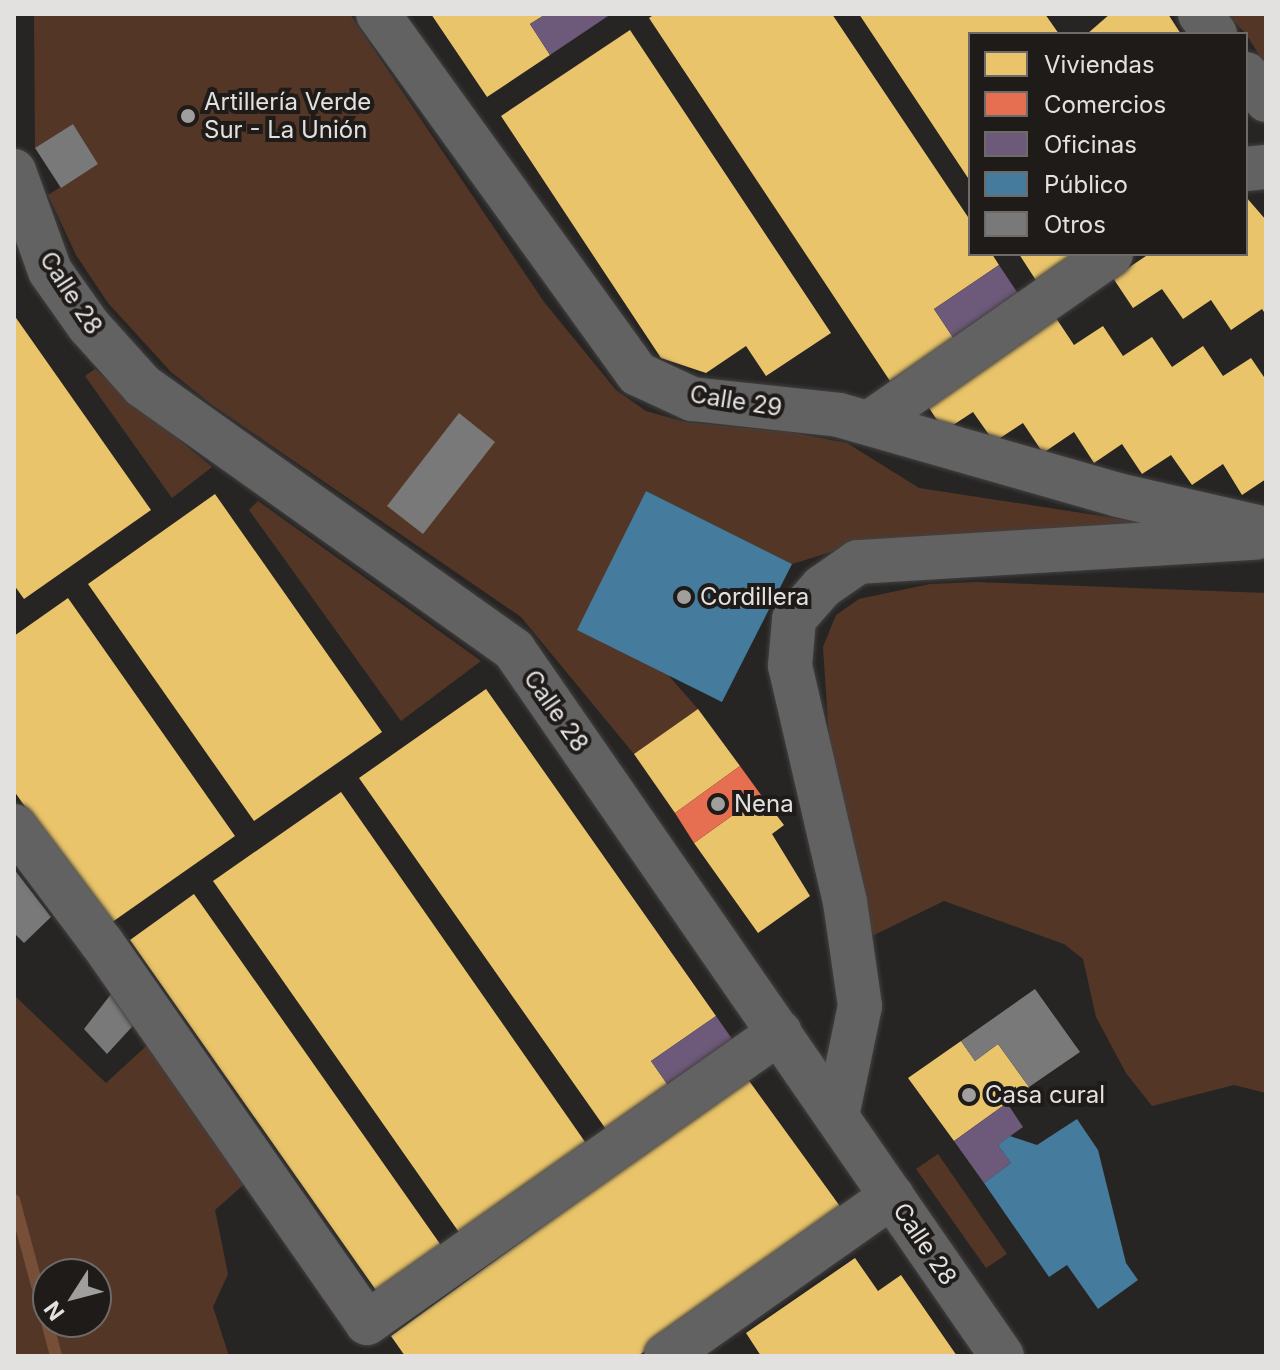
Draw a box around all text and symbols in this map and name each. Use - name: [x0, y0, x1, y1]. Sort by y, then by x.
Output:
- legend: [968, 32, 1248, 256]
- text: Viviendas: [1044, 50, 1155, 79]
- place label: Artillería Verde Sur - La Unión: [204, 88, 371, 144]
- text: Comercios: [1044, 90, 1166, 119]
- marker: Artillería Verde Sur - La Unión: [179, 107, 197, 125]
- text: Oficinas: [1044, 130, 1137, 159]
- text: Público: [1044, 170, 1128, 199]
- text: Otros: [1044, 210, 1106, 239]
- street label: Calle 28: [34, 246, 108, 340]
- street label: Calle 29: [688, 380, 784, 422]
- place label: Cordillera: [700, 583, 809, 611]
- marker: Cordillera: [675, 588, 693, 606]
- street label: Calle 28: [518, 665, 594, 757]
- place label: Nena: [734, 790, 794, 818]
- marker: Nena: [709, 795, 727, 813]
- place label: Casa cural: [985, 1081, 1105, 1109]
- marker: Casa cural: [960, 1086, 978, 1104]
- street label: Calle 28: [887, 1197, 963, 1291]
- north arrow: [32, 1258, 112, 1338]
- text: N: [39, 1297, 70, 1325]

